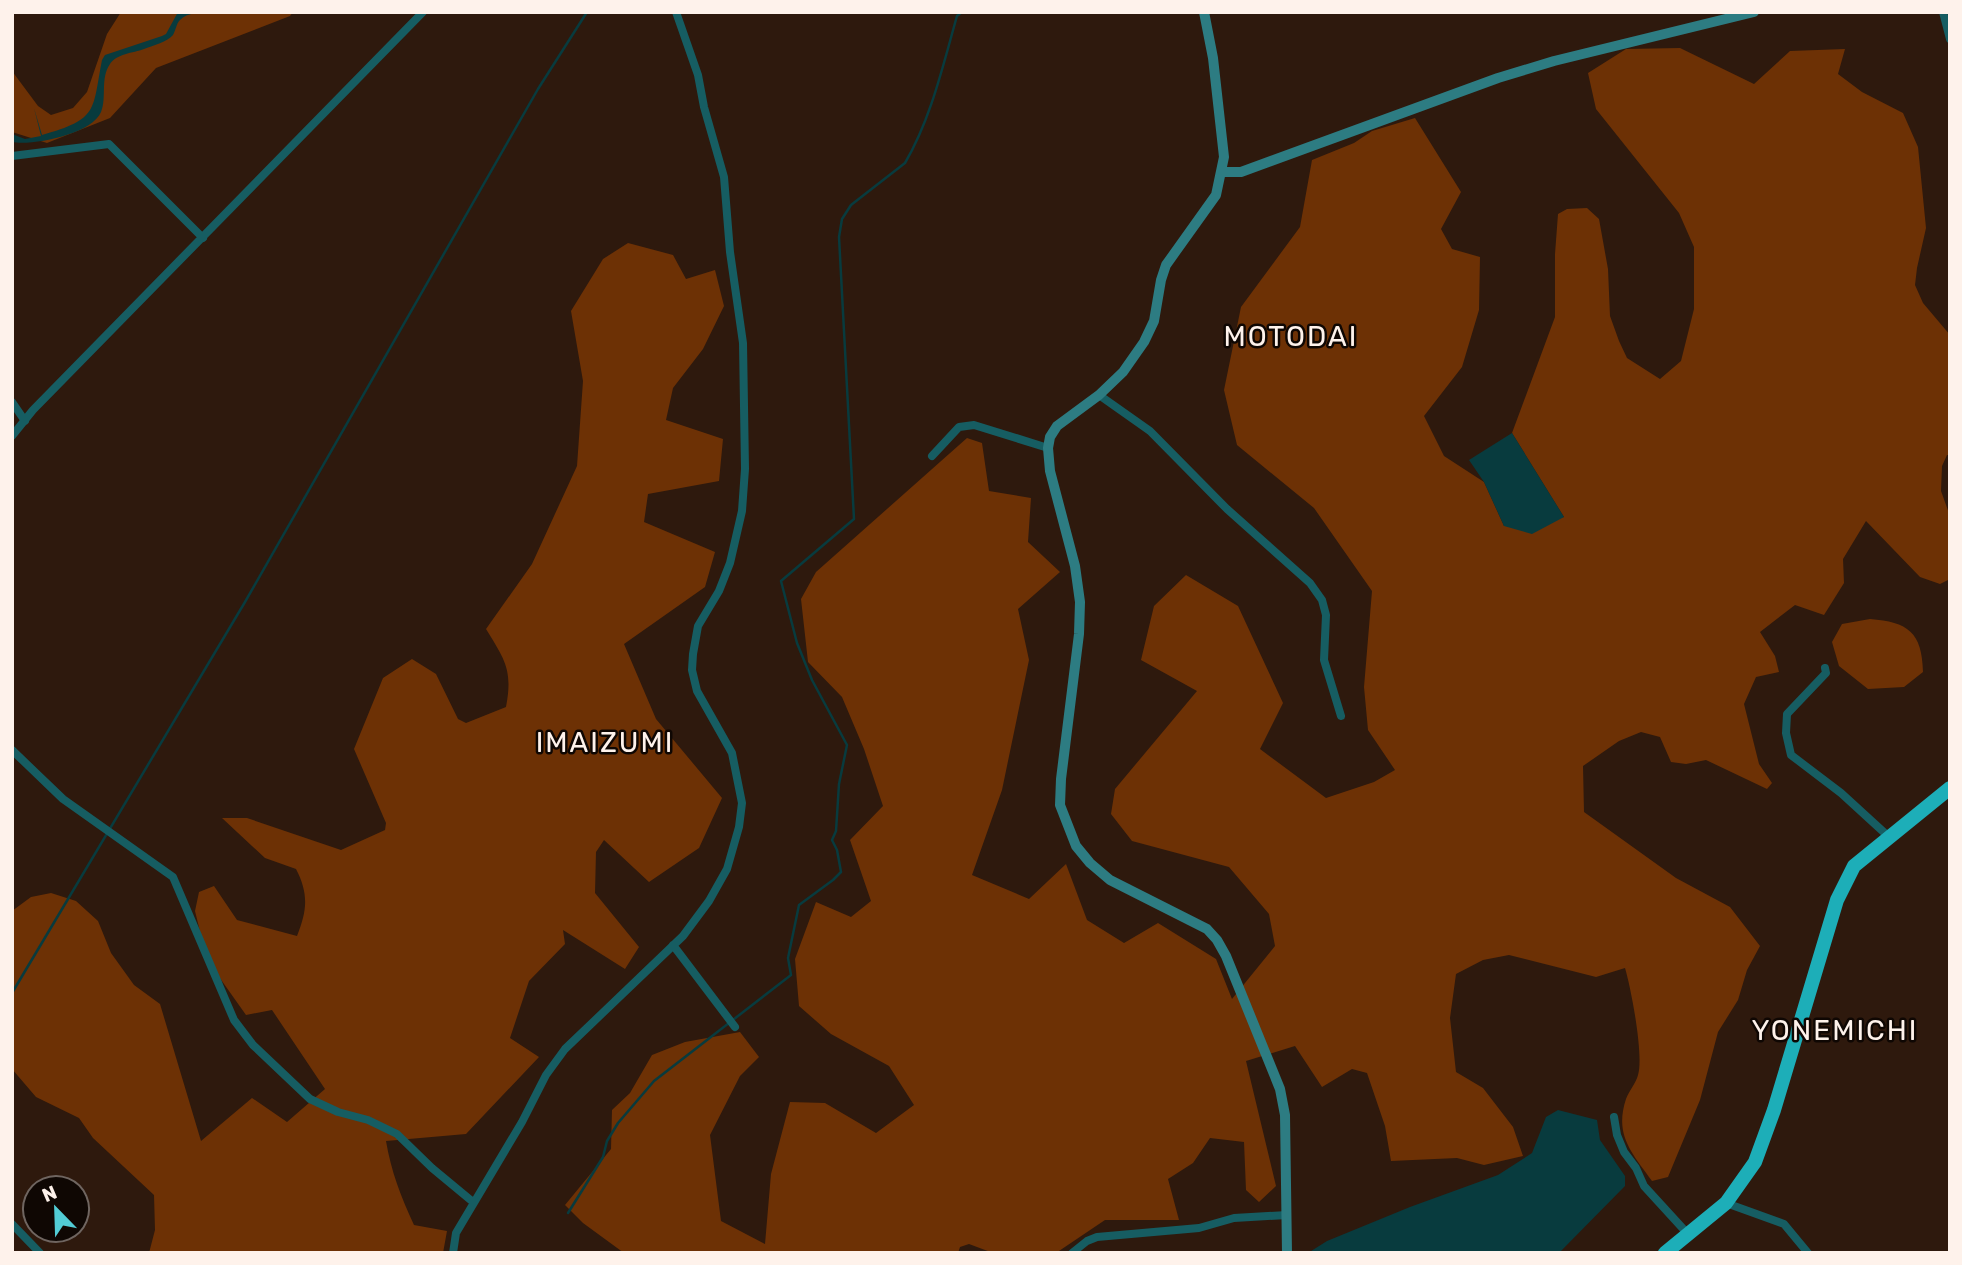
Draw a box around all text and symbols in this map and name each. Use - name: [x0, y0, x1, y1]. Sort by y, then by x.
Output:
- district label: MOTODAI: [1224, 320, 1358, 353]
- district label: IMAIZUMI: [536, 726, 674, 759]
- district label: YONEMICHI: [1752, 1014, 1918, 1047]
- north arrow: [21, 1174, 91, 1244]
- text: N: [39, 1181, 60, 1207]

